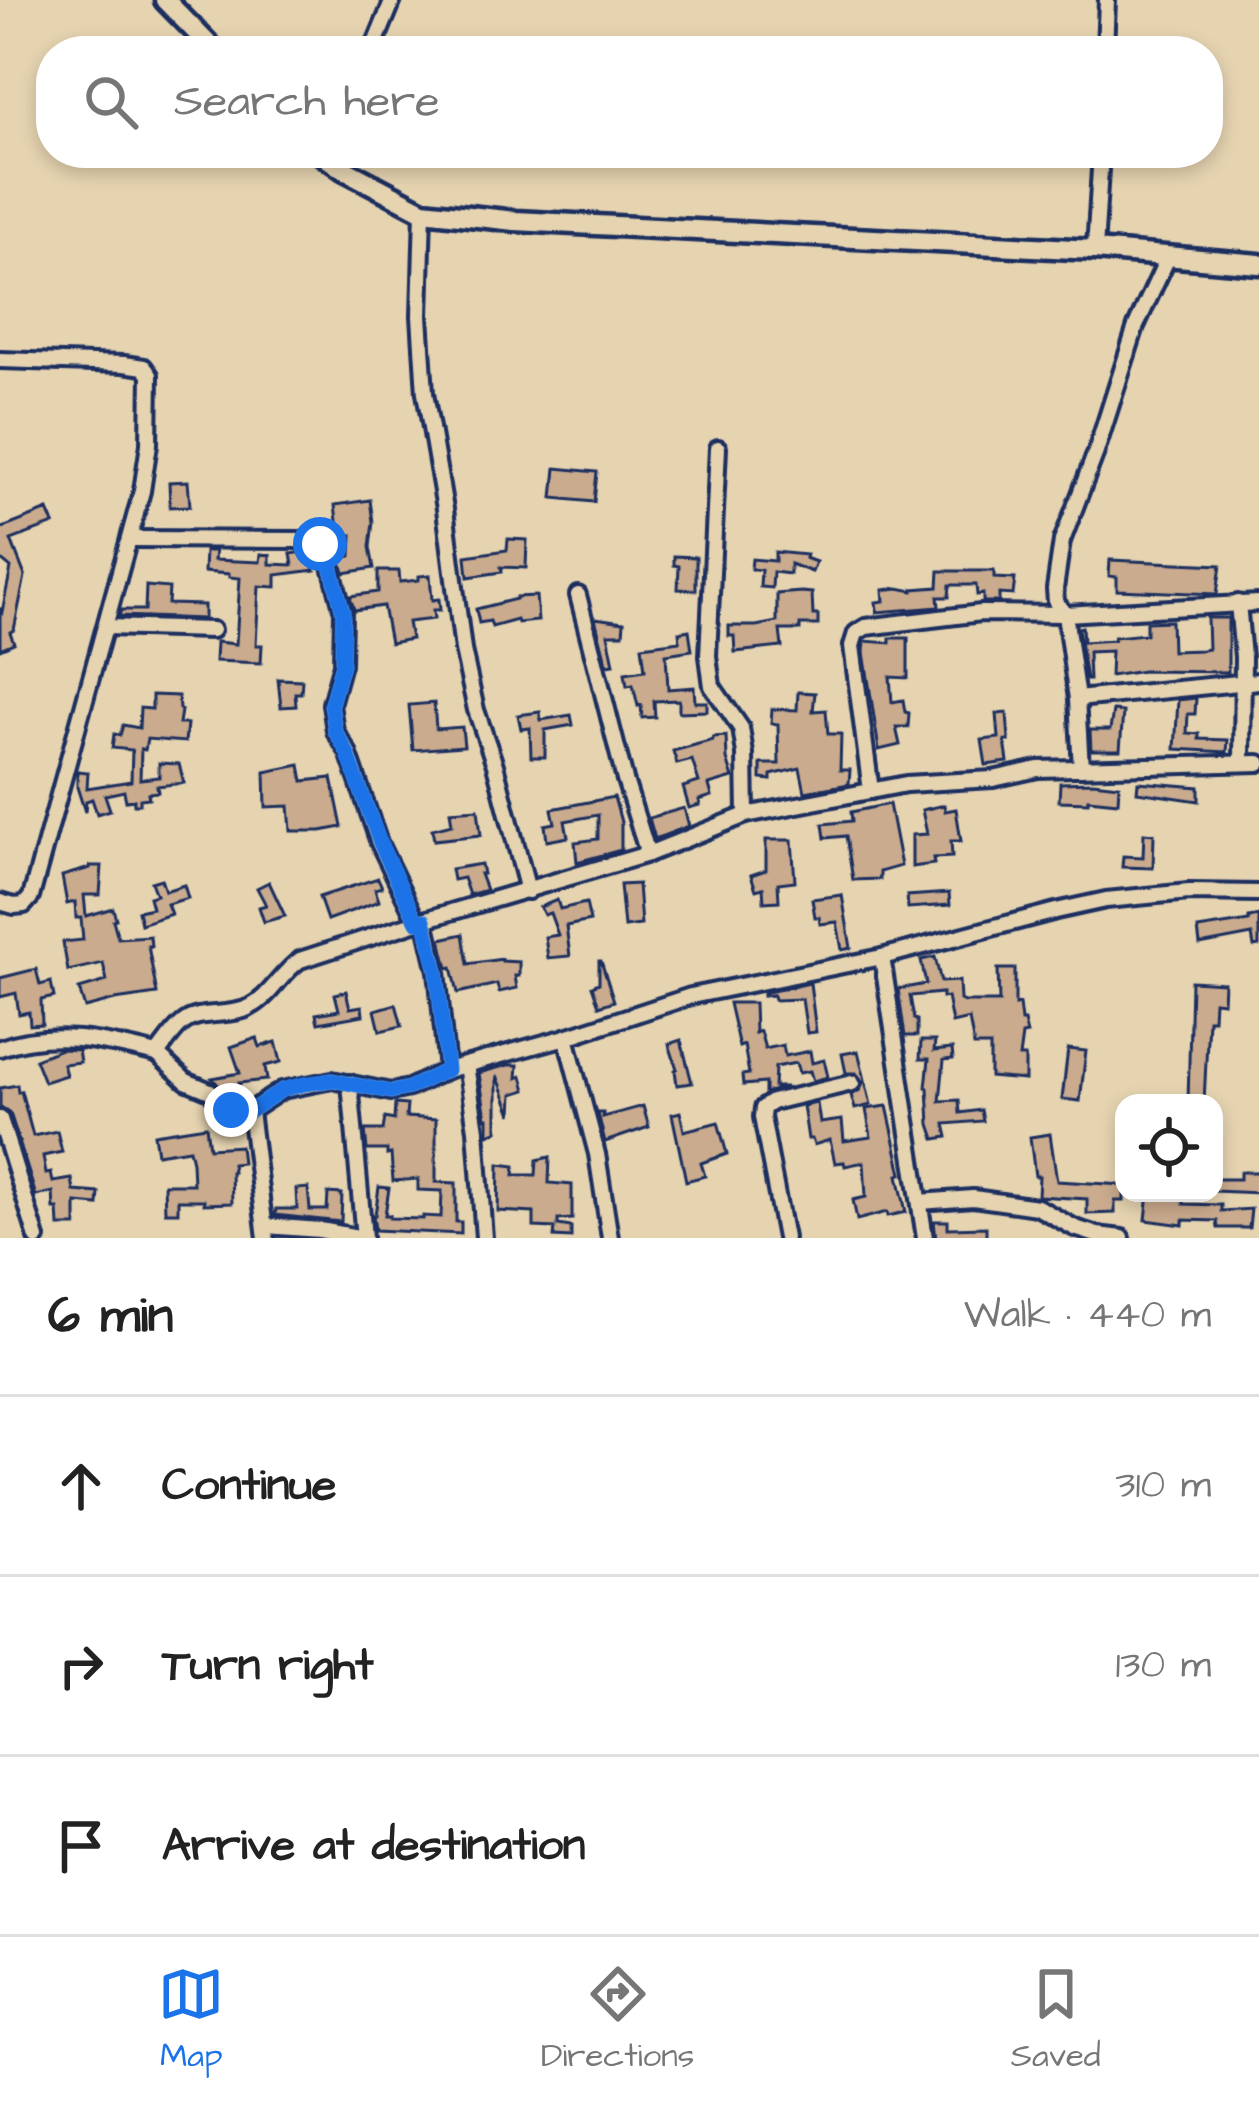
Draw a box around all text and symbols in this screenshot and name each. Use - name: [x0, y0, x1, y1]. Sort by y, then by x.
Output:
- search box: [36, 36, 1223, 168]
- icon: search: [78, 69, 144, 135]
- text: Search here: [174, 71, 440, 133]
- route start: [293, 517, 347, 571]
- route end: [204, 1083, 258, 1137]
- map controls: [1115, 1094, 1223, 1202]
- button: locate: [1115, 1094, 1223, 1202]
- text: 6 min: [48, 1281, 173, 1352]
- text: Walk · 440 m: [964, 1289, 1211, 1343]
- icon: ahead: [48, 1453, 114, 1519]
- text: Continue: [162, 1455, 336, 1517]
- text: 310 m: [1116, 1459, 1211, 1513]
- icon: right: [48, 1633, 114, 1699]
- text: Turn right: [162, 1635, 374, 1697]
- text: 130 m: [1116, 1639, 1211, 1693]
- icon: arrive: [48, 1813, 114, 1879]
- text: Arrive at destination: [162, 1815, 585, 1877]
- tab: Map: [158, 1961, 224, 2079]
- tab: Directions: [541, 1961, 694, 2079]
- tab: Saved: [1011, 1961, 1101, 2079]

